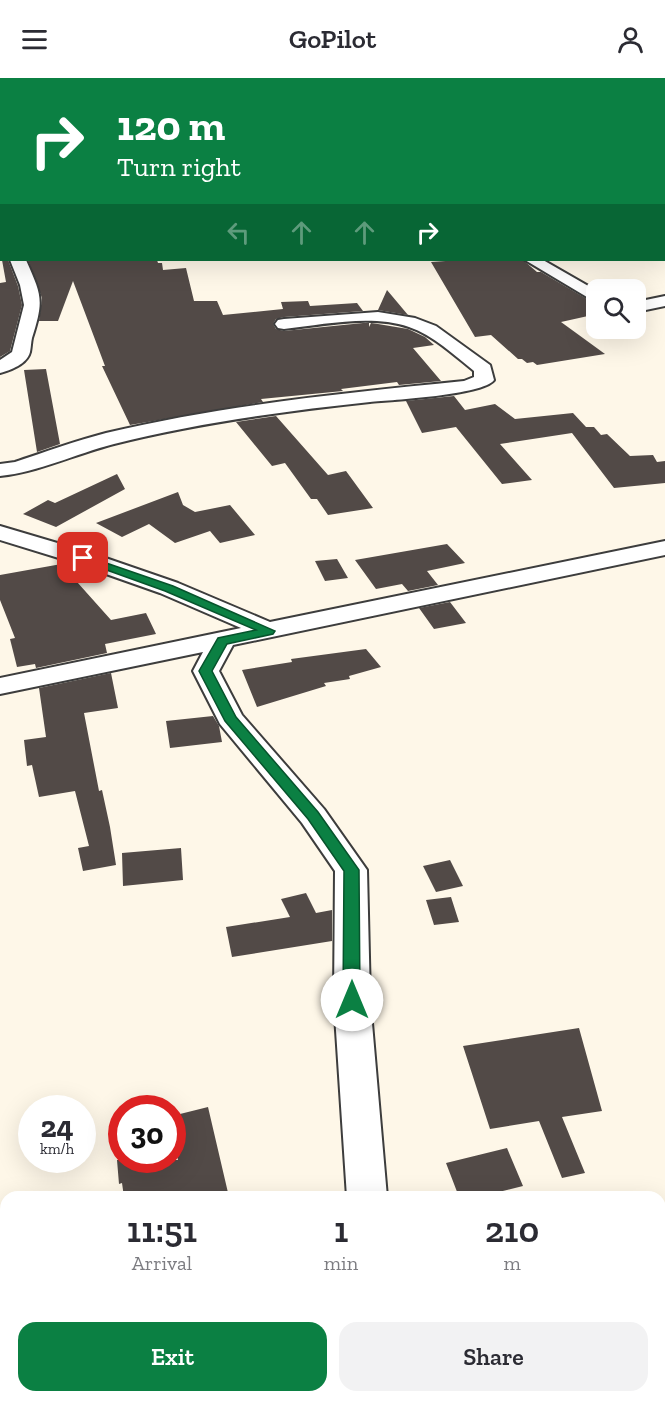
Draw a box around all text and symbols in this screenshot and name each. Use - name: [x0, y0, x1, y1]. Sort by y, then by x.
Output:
- icon: menu: [18, 23, 51, 56]
- text: GoPilot: [289, 23, 376, 55]
- icon: person: [614, 23, 647, 56]
- text: 120 m: [117, 100, 225, 151]
- icon: right: [18, 102, 96, 180]
- text: Turn right: [117, 151, 241, 183]
- icon: left: [222, 216, 255, 249]
- icon: ahead: [285, 216, 318, 249]
- icon: ahead: [348, 216, 381, 249]
- icon: right: [411, 216, 444, 249]
- map controls: [586, 279, 646, 339]
- button: search: [586, 279, 646, 339]
- pin: [57, 532, 108, 583]
- icon: arrive: [66, 541, 99, 574]
- position arrow: [320, 968, 384, 1032]
- speed limit sign: 30: [108, 1095, 186, 1173]
- text: 24: [40, 1109, 74, 1145]
- text: km/h: [40, 1140, 74, 1158]
- text: 11:51: [127, 1208, 197, 1251]
- text: 1: [334, 1208, 348, 1251]
- text: 210: [485, 1208, 539, 1251]
- text: Arrival: [132, 1251, 192, 1275]
- text: min: [324, 1251, 358, 1275]
- text: m: [503, 1251, 521, 1275]
- button: Exit: [18, 1322, 327, 1391]
- button: Share: [339, 1322, 648, 1391]

